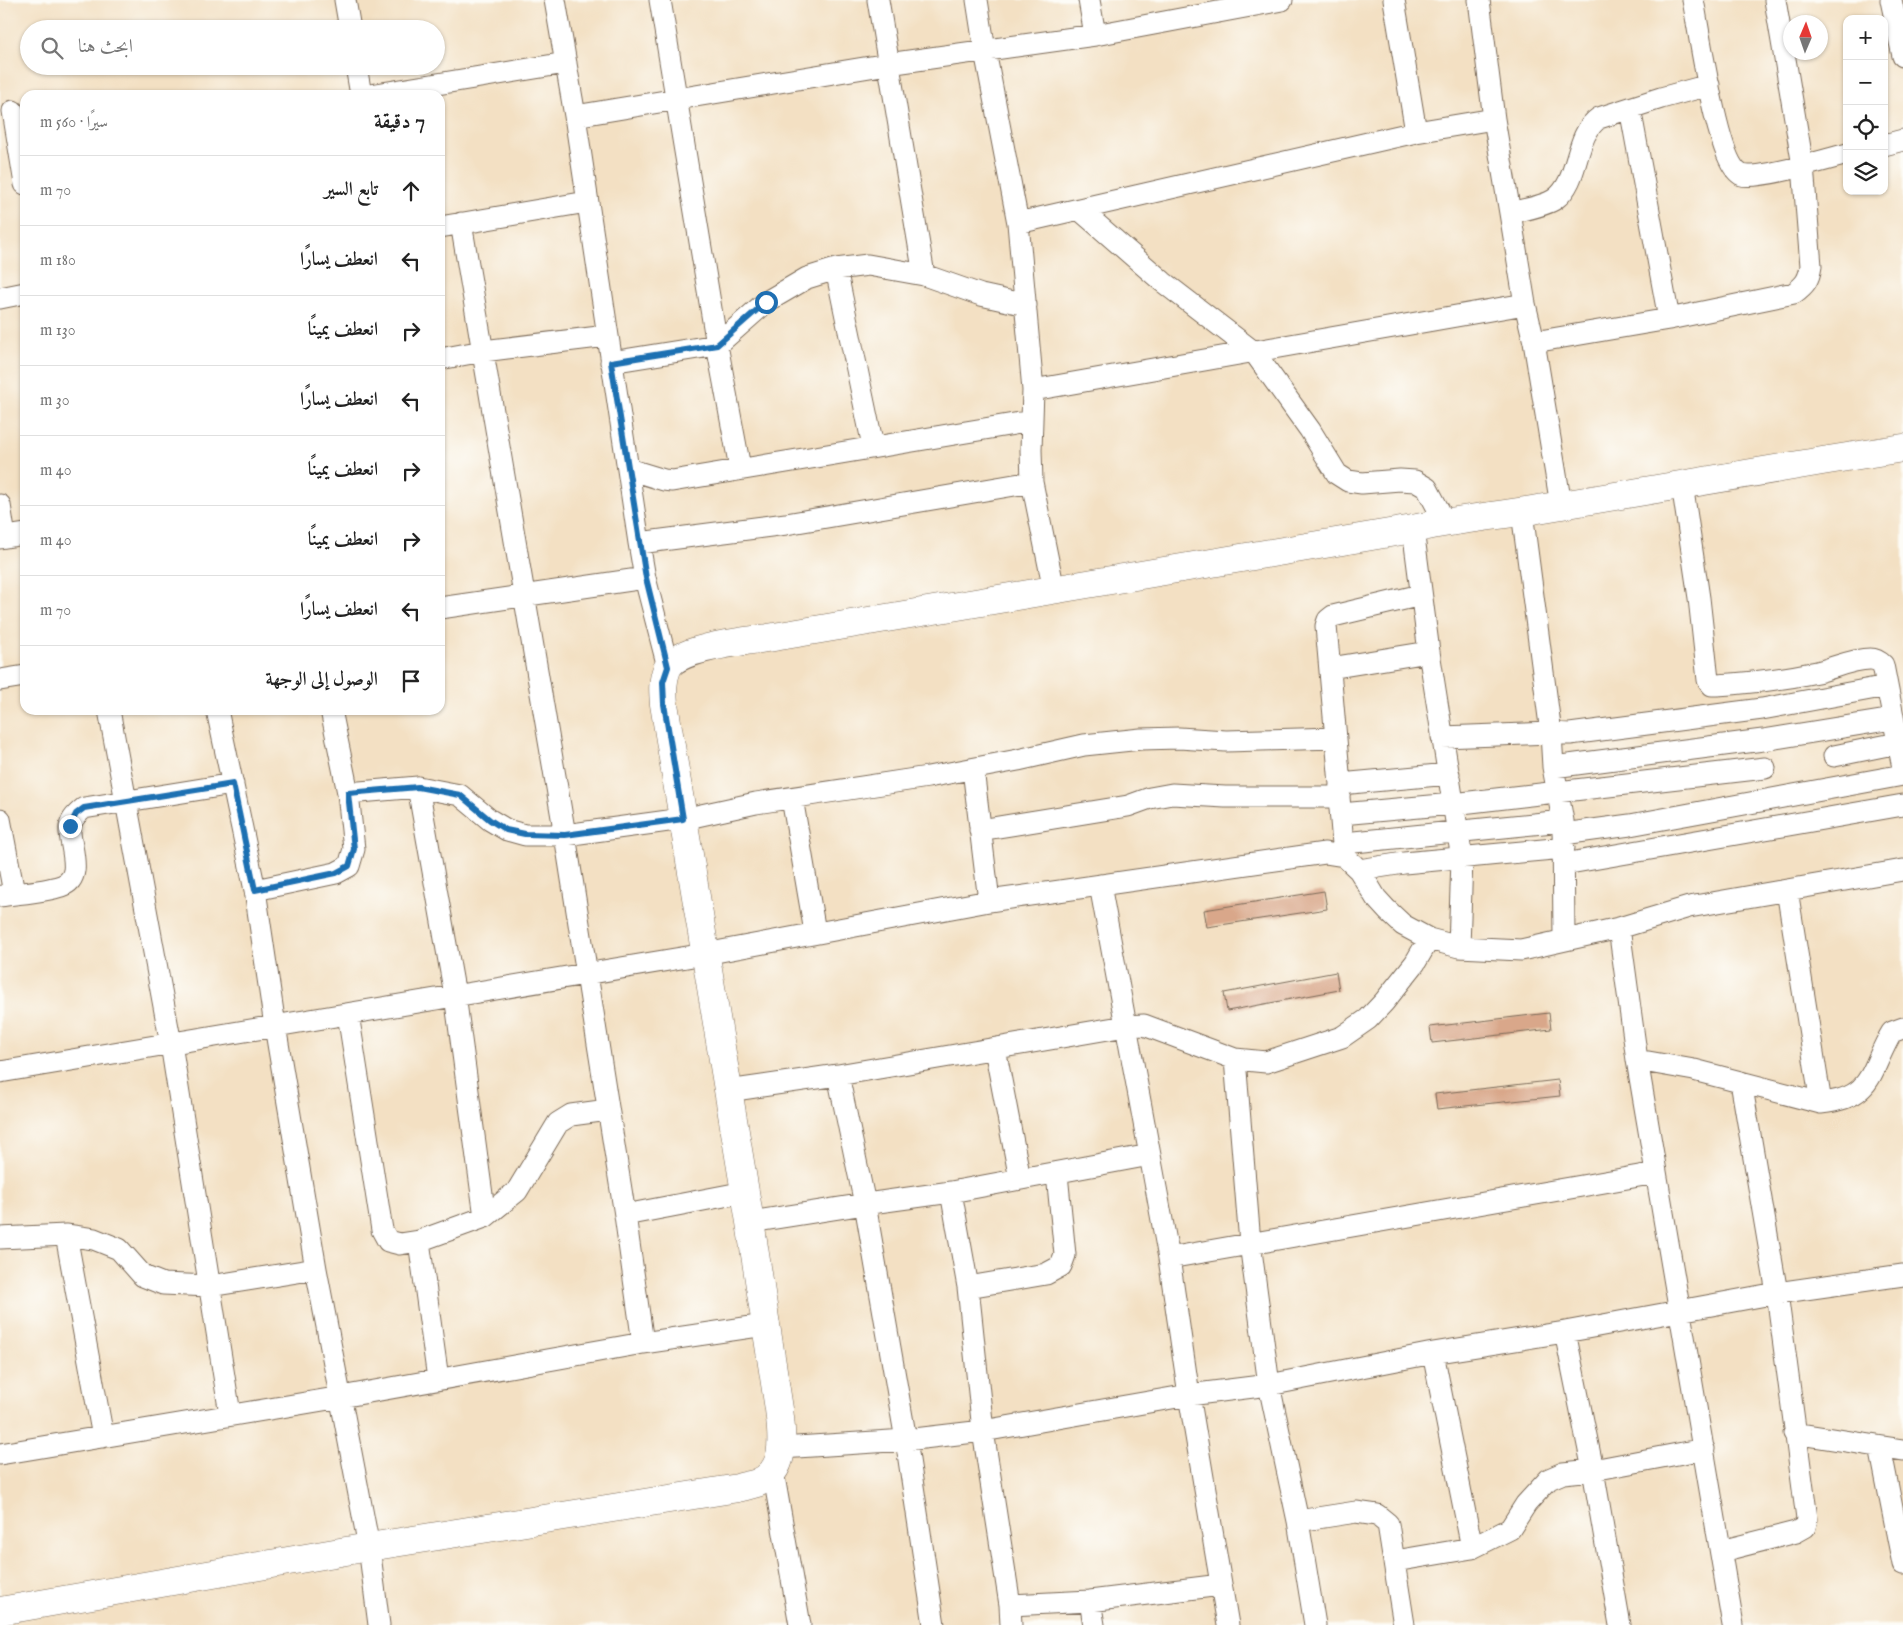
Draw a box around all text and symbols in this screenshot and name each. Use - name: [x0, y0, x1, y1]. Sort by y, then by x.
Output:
- north arrow: [1783, 15, 1828, 60]
- map controls: [1843, 15, 1888, 195]
- button: +: [1843, 15, 1888, 60]
- search box: [20, 20, 445, 75]
- icon: search: [38, 34, 66, 62]
- text: ابحث هنا: [78, 35, 133, 59]
- button: −: [1843, 60, 1888, 105]
- button: locate: [1843, 105, 1888, 150]
- text: 7 دقيقة: [374, 109, 425, 136]
- text: سيرًا · 560 m: [40, 113, 108, 133]
- button: layers: [1843, 150, 1888, 195]
- icon: ahead: [397, 177, 425, 205]
- text: تابع السير: [324, 178, 378, 202]
- text: 70 m: [40, 181, 71, 201]
- icon: left: [397, 247, 425, 275]
- text: انعطف يسارًا: [300, 248, 378, 272]
- text: 180 m: [40, 251, 76, 271]
- route start: [755, 291, 778, 314]
- icon: right: [397, 317, 425, 345]
- text: انعطف يمينًا: [308, 318, 378, 342]
- text: 130 m: [40, 321, 76, 341]
- icon: left: [397, 387, 425, 415]
- text: انعطف يسارًا: [300, 388, 378, 412]
- text: 30 m: [40, 391, 70, 411]
- icon: right: [397, 457, 425, 485]
- text: انعطف يمينًا: [308, 458, 378, 482]
- text: 40 m: [40, 461, 72, 481]
- icon: right: [397, 527, 425, 555]
- text: انعطف يمينًا: [308, 528, 378, 552]
- text: 40 m: [40, 531, 72, 551]
- icon: left: [397, 597, 425, 625]
- text: انعطف يسارًا: [300, 598, 378, 622]
- text: 70 m: [40, 601, 71, 621]
- icon: arrive: [397, 667, 425, 695]
- text: الوصول إلى الوجهة: [266, 668, 378, 692]
- route end: [59, 815, 82, 838]

